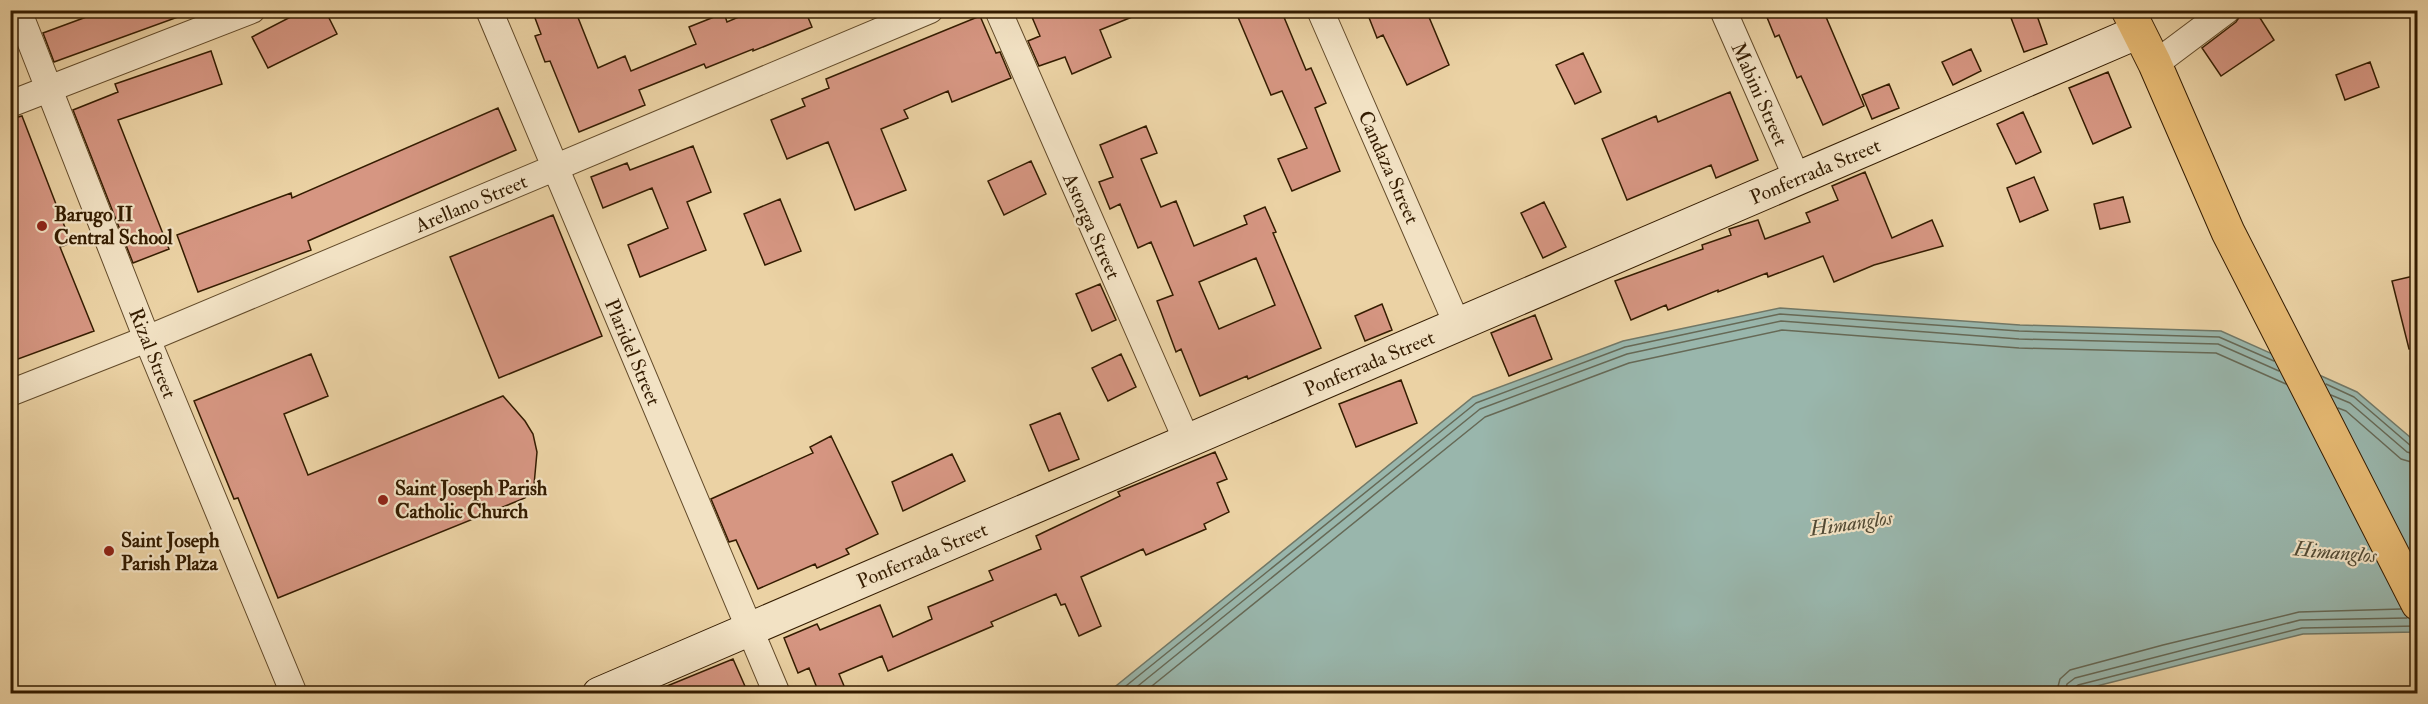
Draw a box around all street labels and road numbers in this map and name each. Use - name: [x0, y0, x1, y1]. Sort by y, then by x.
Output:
- street label: Mabini Street: [1726, 39, 1794, 150]
- street label: Candaza Street: [1352, 107, 1425, 228]
- street label: Ponferrada Street: [1746, 133, 1885, 210]
- street label: Arellano Street: [411, 168, 531, 239]
- street label: Astorga Street: [1057, 168, 1126, 284]
- street label: Plaridel Street: [599, 295, 666, 410]
- street label: Rizal Street: [123, 304, 182, 402]
- street label: Ponferrada Street: [1300, 325, 1439, 402]
- street label: Ponferrada Street: [853, 517, 992, 594]

